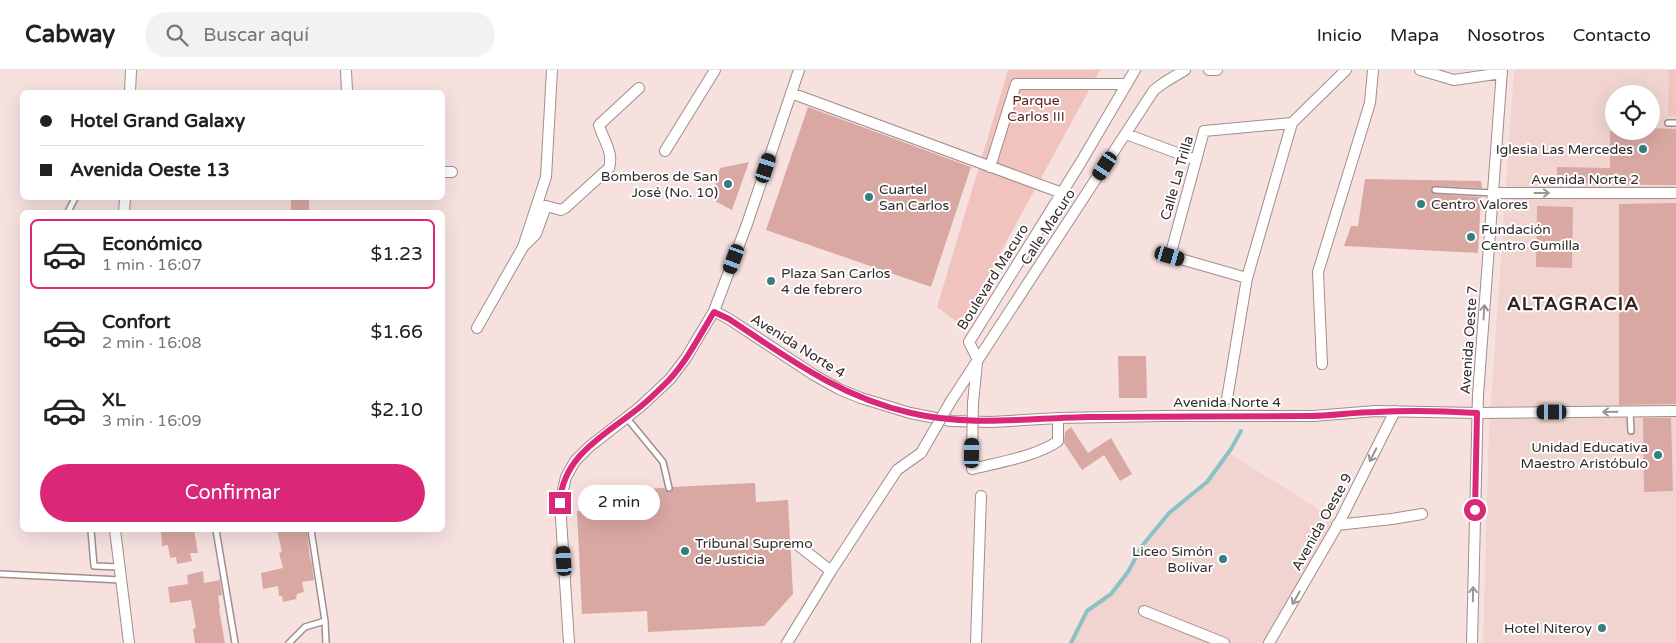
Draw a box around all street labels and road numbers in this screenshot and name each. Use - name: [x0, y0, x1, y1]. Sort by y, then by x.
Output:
- street label: Calle La Trilla: [1157, 134, 1197, 222]
- street label: Avenida Norte 2: [1531, 171, 1639, 188]
- street label: Calle Macuro: [1017, 186, 1079, 268]
- street label: Boulevard Macuro: [953, 221, 1033, 333]
- street label: Avenida Oeste 7: [1457, 285, 1481, 395]
- street label: Avenida Norte 4: [748, 310, 848, 382]
- street label: Avenida Norte 4: [1173, 394, 1281, 411]
- street label: Avenida Oeste 9: [1288, 470, 1356, 574]

